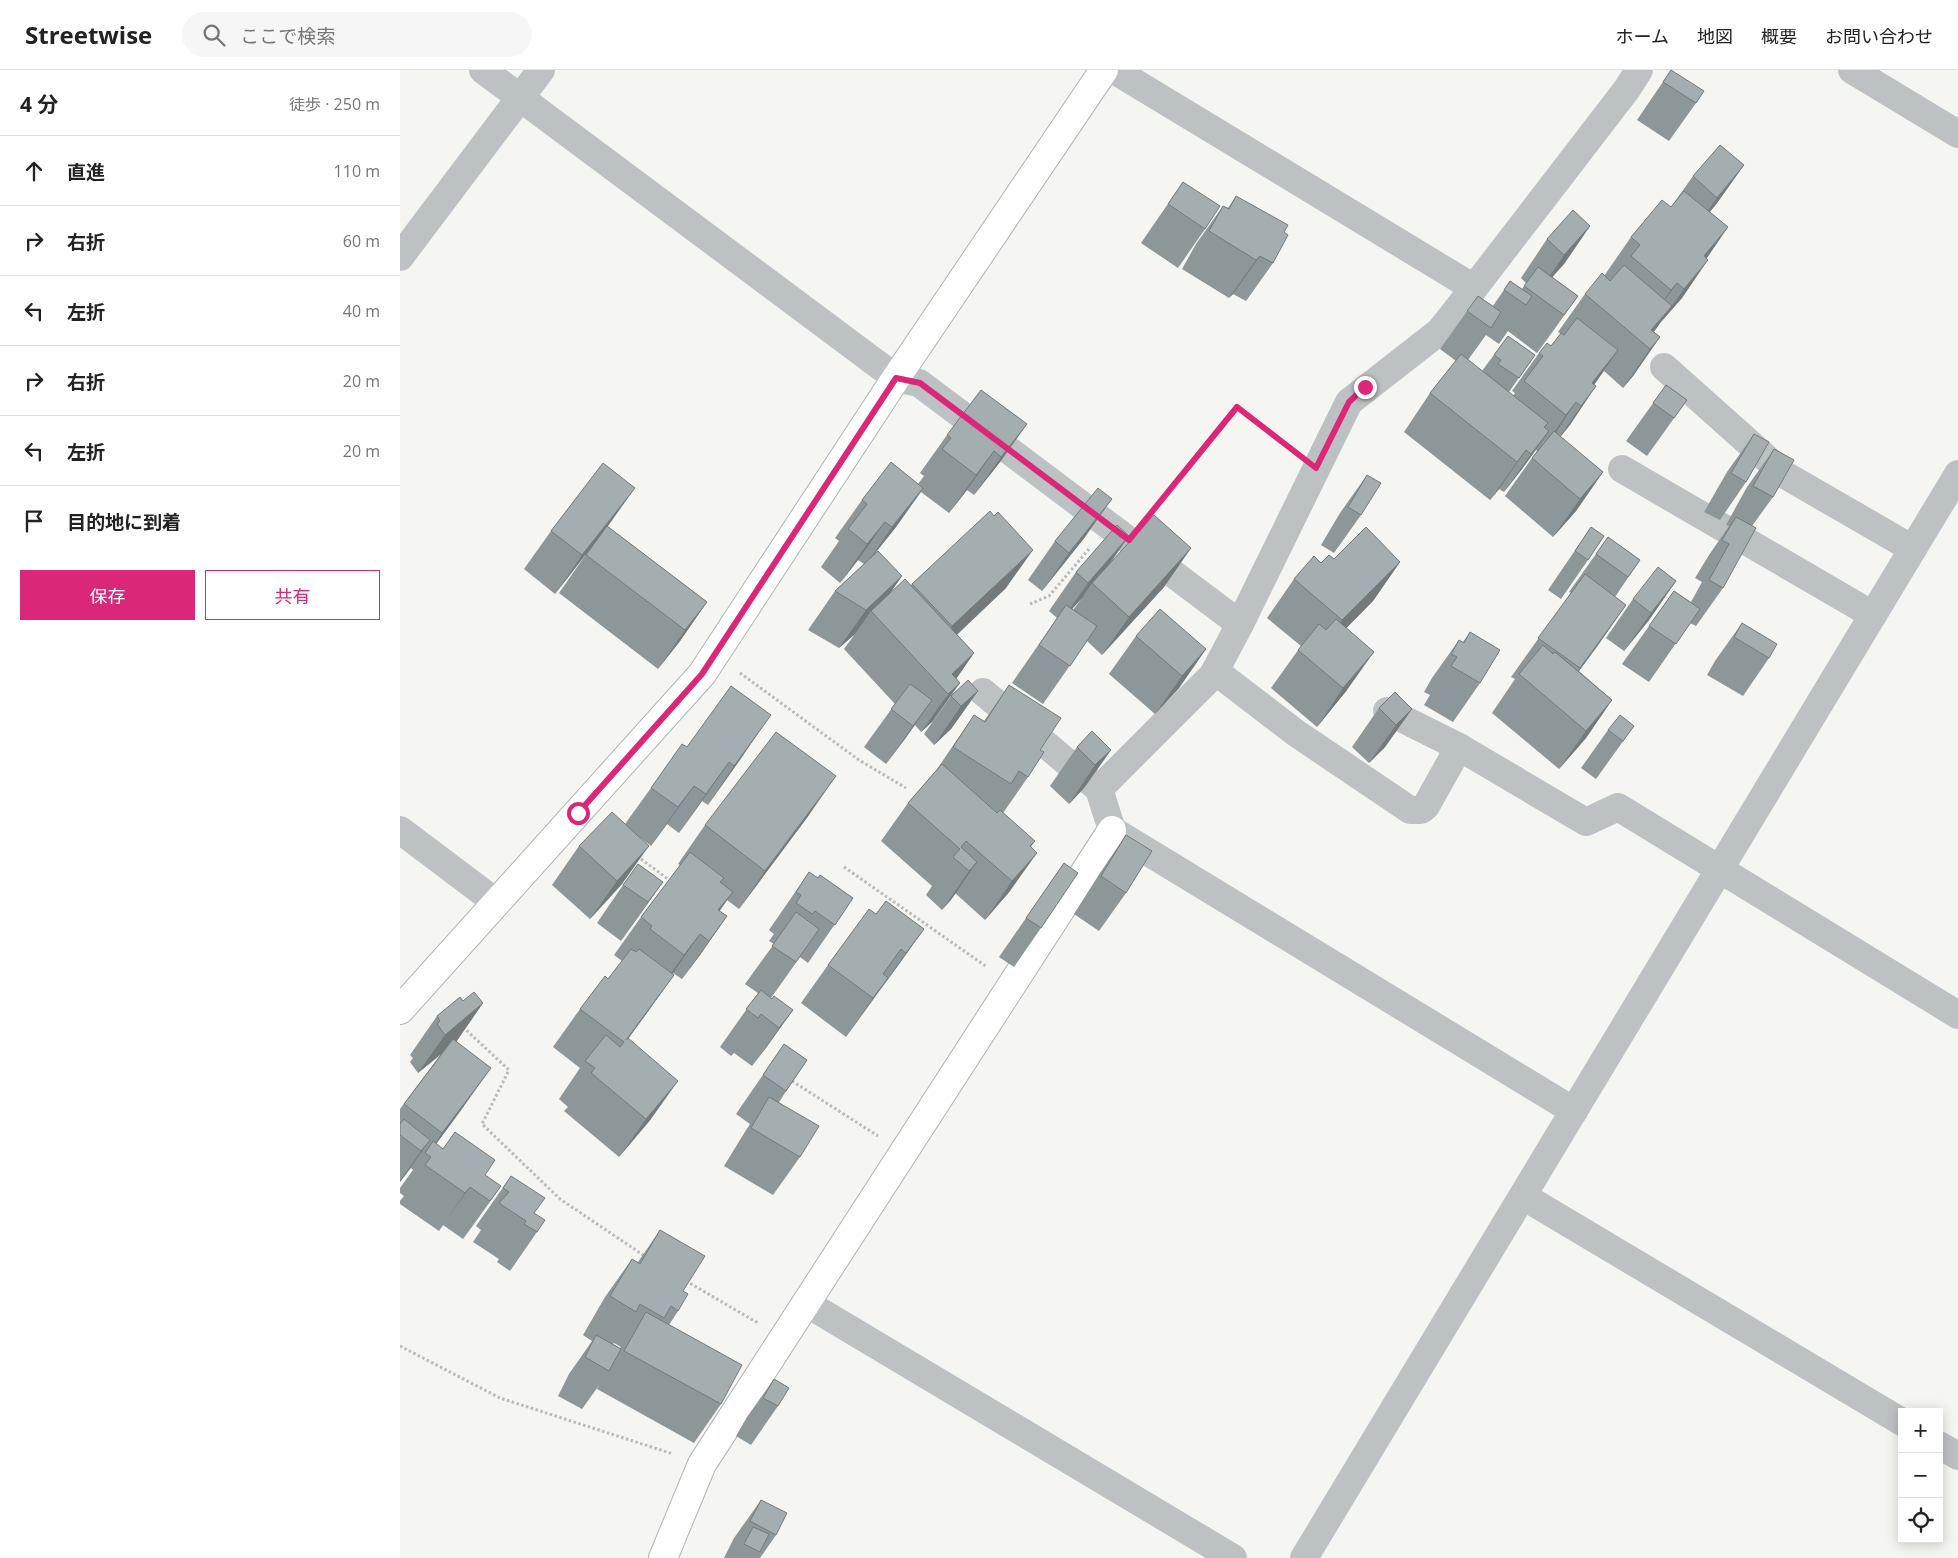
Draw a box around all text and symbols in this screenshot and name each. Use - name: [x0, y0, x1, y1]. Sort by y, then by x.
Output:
- search box: [182, 12, 532, 57]
- text: Streetwise: [25, 18, 152, 51]
- icon: search: [200, 21, 228, 49]
- text: ここで検索: [240, 23, 335, 49]
- text: ホーム: [1616, 24, 1669, 48]
- text: 地図: [1697, 24, 1733, 48]
- text: 概要: [1761, 24, 1797, 48]
- text: お問い合わせ: [1825, 24, 1933, 48]
- text: 4 分: [20, 90, 58, 118]
- text: 徒歩 · 250 m: [289, 93, 380, 115]
- icon: ahead: [20, 157, 48, 185]
- text: 直進: [67, 159, 105, 185]
- text: 110 m: [334, 160, 380, 182]
- icon: right: [20, 227, 48, 255]
- text: 右折: [67, 229, 105, 255]
- text: 60 m: [343, 230, 380, 252]
- icon: left: [20, 297, 48, 325]
- text: 左折: [67, 299, 105, 325]
- text: 40 m: [343, 300, 380, 322]
- icon: right: [20, 367, 48, 395]
- text: 右折: [67, 369, 105, 395]
- text: 20 m: [343, 370, 380, 392]
- route end: [1354, 376, 1377, 399]
- icon: left: [20, 437, 48, 465]
- text: 左折: [67, 439, 105, 465]
- text: 20 m: [343, 440, 380, 462]
- icon: arrive: [20, 507, 48, 535]
- text: 目的地に到着: [67, 509, 181, 535]
- button: 保存: [20, 570, 195, 620]
- button: 共有: [205, 570, 380, 620]
- route start: [567, 802, 590, 825]
- map controls: [1898, 1408, 1943, 1543]
- button: +: [1898, 1408, 1943, 1453]
- button: −: [1898, 1453, 1943, 1498]
- button: locate: [1898, 1498, 1943, 1543]

